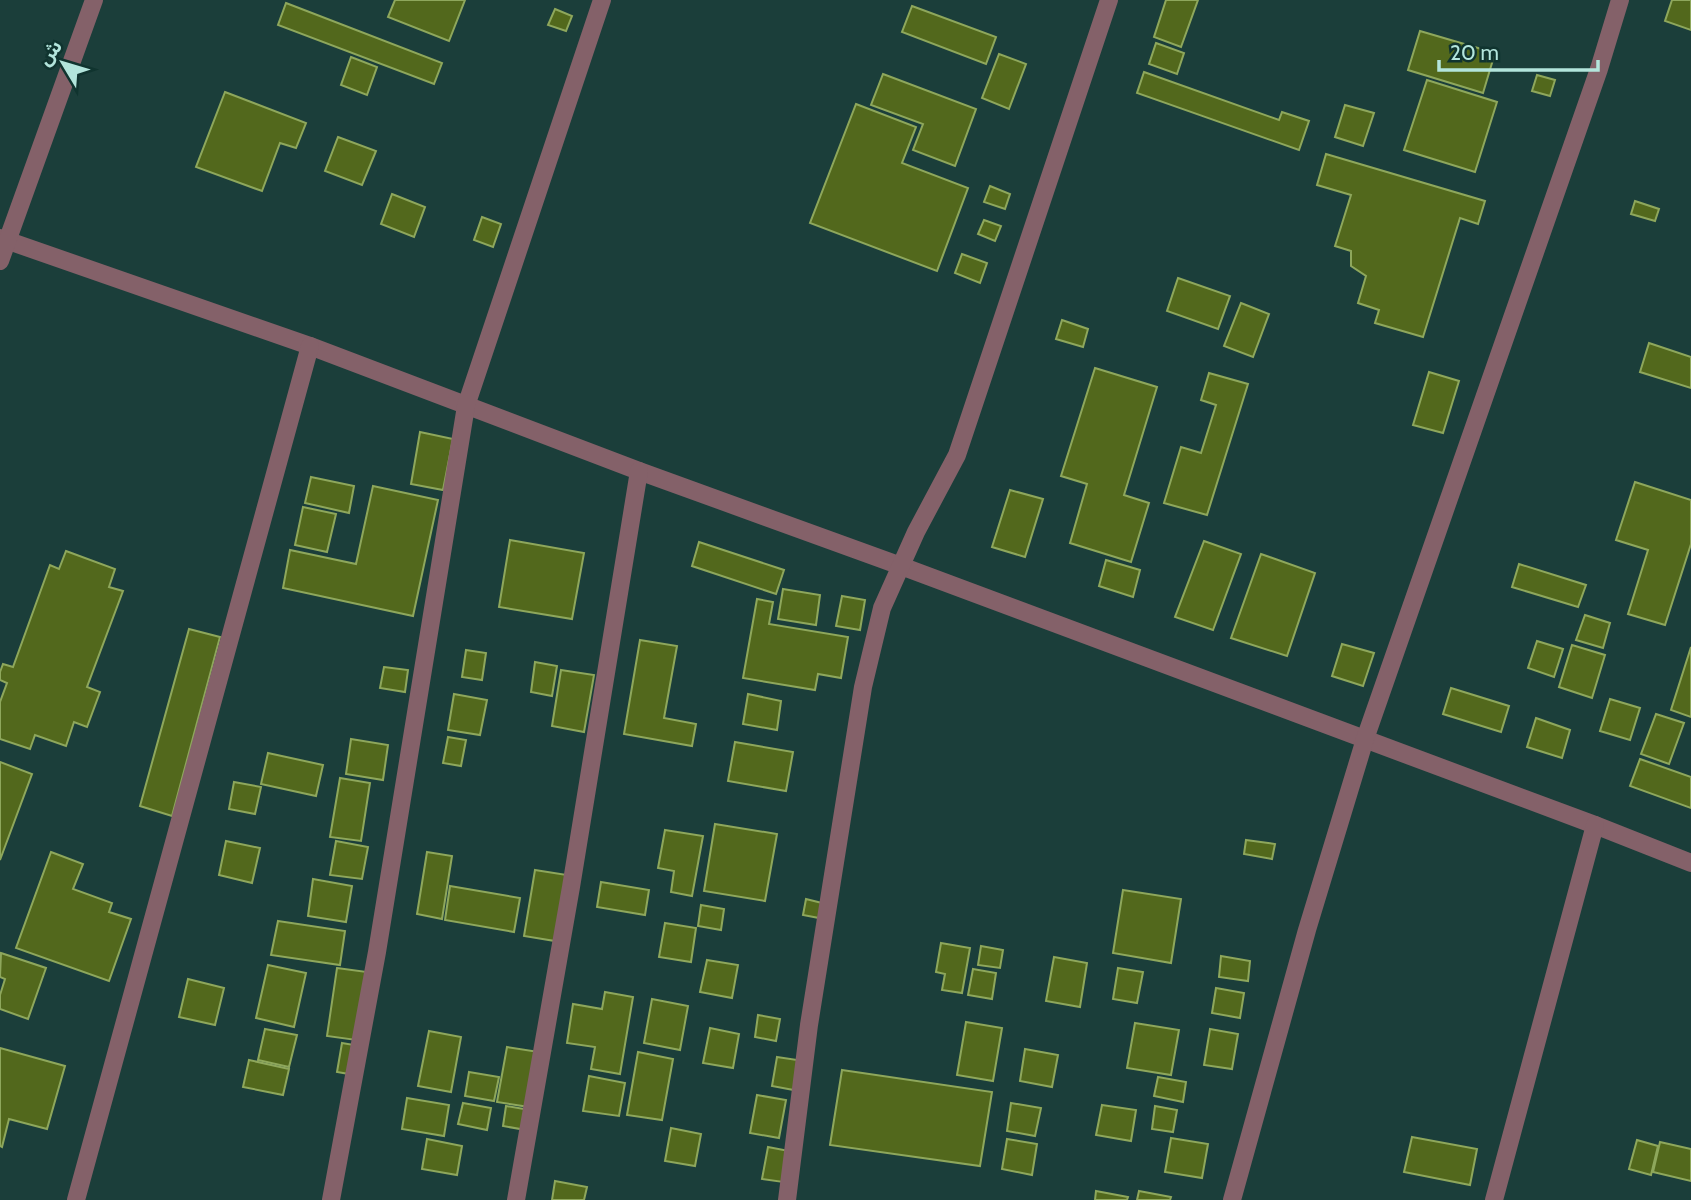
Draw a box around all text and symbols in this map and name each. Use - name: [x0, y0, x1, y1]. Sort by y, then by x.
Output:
- north arrow: [28, 28, 98, 98]
- scale bar: [1439, 28, 1598, 72]
- text: ش: [33, 36, 67, 70]
- text: 20 m: [1450, 40, 1499, 65]

